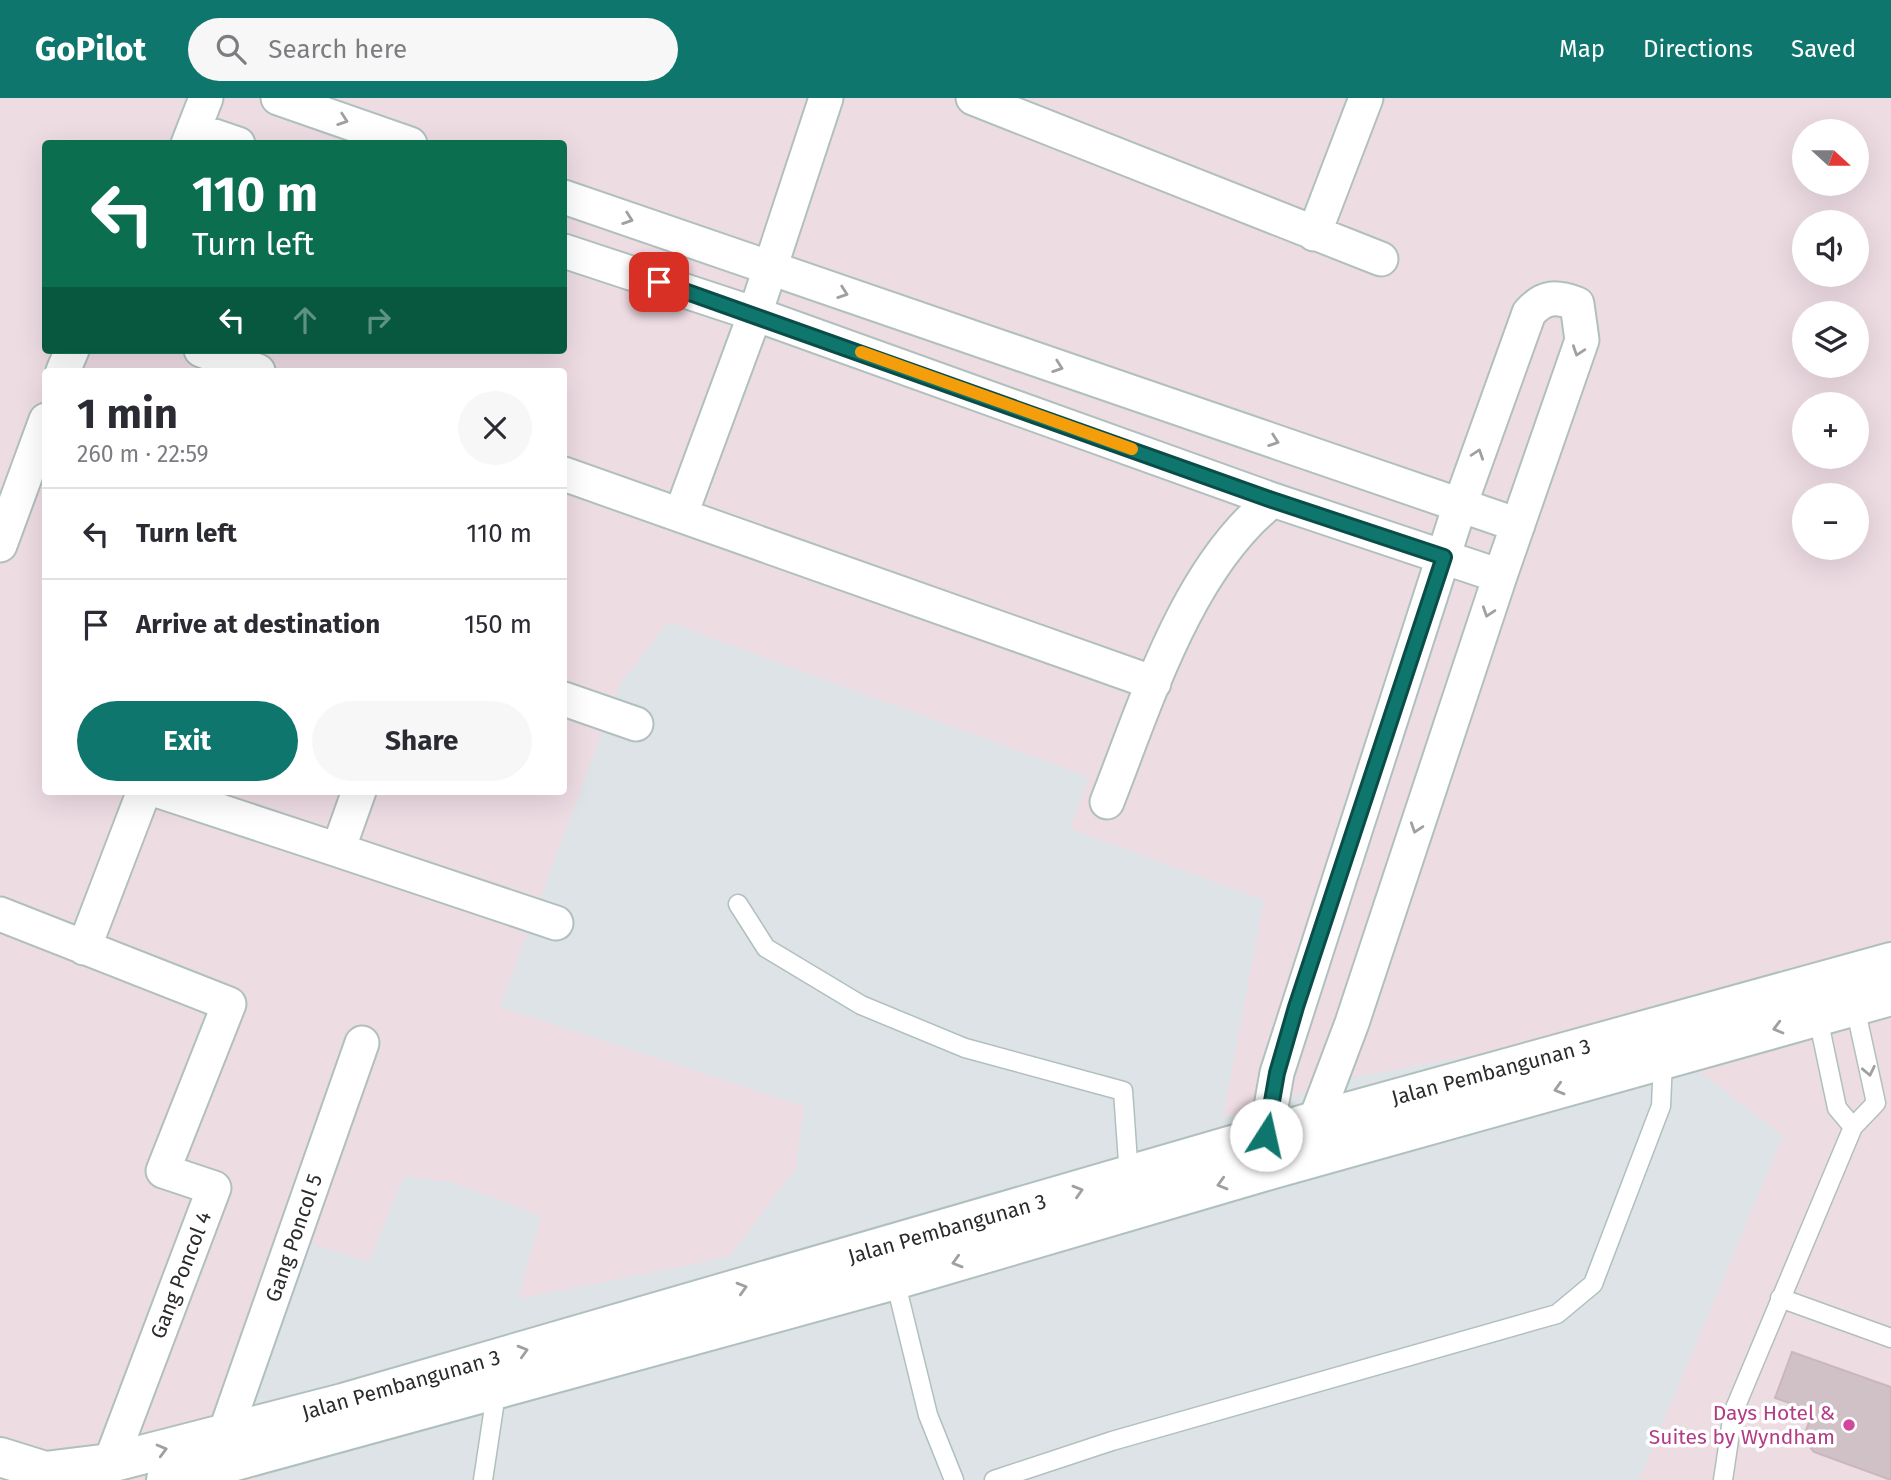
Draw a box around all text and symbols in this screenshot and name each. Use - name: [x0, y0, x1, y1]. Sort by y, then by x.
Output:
- search box: [188, 18, 678, 81]
- text: GoPilot: [35, 29, 146, 69]
- icon: search: [212, 30, 250, 68]
- text: Search here: [268, 34, 407, 65]
- text: Map: [1559, 35, 1605, 63]
- text: Directions: [1643, 35, 1753, 63]
- text: Saved: [1791, 35, 1856, 63]
- one-way arrow: [336, 112, 348, 126]
- north arrow: [1792, 119, 1869, 196]
- map controls: [1792, 119, 1869, 560]
- text: 110 m: [192, 165, 318, 224]
- icon: left: [77, 168, 168, 259]
- button: sound: [1792, 210, 1869, 287]
- one-way arrow: [621, 211, 634, 225]
- text: Turn left: [192, 225, 314, 263]
- pin: [629, 252, 689, 312]
- icon: arrive: [640, 263, 678, 301]
- one-way arrow: [836, 285, 849, 299]
- icon: left: [213, 301, 251, 339]
- icon: ahead: [286, 301, 324, 339]
- icon: right: [359, 301, 397, 339]
- button: layers: [1792, 301, 1869, 378]
- one-way arrow: [1572, 344, 1586, 357]
- one-way arrow: [1052, 359, 1064, 373]
- text: 1 min: [77, 389, 178, 439]
- button: close: [458, 391, 532, 465]
- button: +: [1792, 392, 1869, 469]
- one-way arrow: [1267, 433, 1279, 447]
- text: 260 m · 22:59: [77, 440, 209, 468]
- one-way arrow: [1470, 448, 1484, 460]
- button: −: [1792, 483, 1869, 560]
- icon: left: [77, 515, 115, 553]
- text: Turn left: [136, 518, 237, 549]
- text: 110 m: [466, 518, 532, 549]
- icon: arrive: [77, 606, 115, 644]
- one-way arrow: [1482, 606, 1496, 618]
- text: Arrive at destination: [136, 609, 380, 640]
- text: 150 m: [464, 609, 532, 640]
- button: Exit: [77, 701, 298, 781]
- button: Share: [312, 701, 532, 781]
- one-way arrow: [1410, 822, 1425, 834]
- one-way arrow: [1772, 1020, 1784, 1034]
- street label: Jalan Pembangunan 3: [1389, 1033, 1593, 1111]
- one-way arrow: [1860, 1065, 1875, 1077]
- one-way arrow: [1553, 1081, 1565, 1096]
- position arrow: [1229, 1098, 1303, 1172]
- street label: Gang Poncol 5: [260, 1171, 328, 1305]
- one-way arrow: [1216, 1176, 1228, 1191]
- one-way arrow: [1072, 1184, 1084, 1199]
- street label: Jalan Pembangunan 3: [845, 1188, 1049, 1270]
- street label: Gang Poncol 4: [145, 1208, 217, 1342]
- one-way arrow: [951, 1253, 963, 1268]
- one-way arrow: [736, 1282, 748, 1297]
- street label: Jalan Pembangunan 3: [299, 1344, 503, 1426]
- one-way arrow: [517, 1345, 529, 1359]
- place label: Days Hotel & Suites by Wyndham: [1649, 1400, 1835, 1450]
- marker: Days Hotel & Suites by Wyndham: [1841, 1417, 1857, 1433]
- one-way arrow: [156, 1443, 168, 1458]

